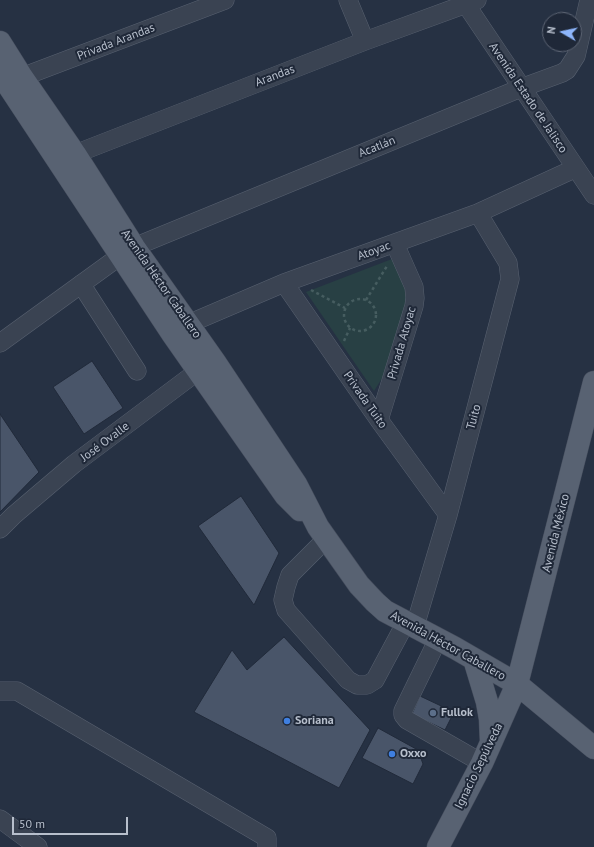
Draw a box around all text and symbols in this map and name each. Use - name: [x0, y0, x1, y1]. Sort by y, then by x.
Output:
- north arrow: [542, 12, 582, 52]
- street label: Privada Arandas: [75, 21, 157, 63]
- text: N: [544, 26, 559, 35]
- street label: Avenida Estado de Jalisco: [486, 40, 570, 156]
- street label: Arandas: [253, 62, 297, 90]
- street label: Acatlán: [357, 133, 397, 161]
- street label: Avenida Héctor Caballero: [118, 227, 204, 341]
- street label: Atoyac: [356, 238, 392, 264]
- street label: Privada Atoyac: [385, 305, 419, 381]
- street label: Privada Tuito: [340, 369, 390, 431]
- street label: Tuito: [464, 403, 484, 431]
- street label: José Ovalle: [78, 419, 132, 465]
- street label: Avenida México: [539, 492, 573, 574]
- street label: Avenida Héctor Caballero: [388, 608, 508, 684]
- place label: Fullok: [441, 706, 473, 720]
- marker: Fullok: [428, 708, 438, 718]
- place label: Soriana: [295, 714, 334, 728]
- marker: Soriana: [282, 716, 292, 726]
- street label: Ignacio Sepúlveda: [452, 721, 506, 811]
- place label: Oxxo: [400, 747, 426, 761]
- marker: Oxxo: [387, 749, 397, 759]
- scale bar: [14, 809, 130, 835]
- text: 50 m: [19, 816, 45, 831]

